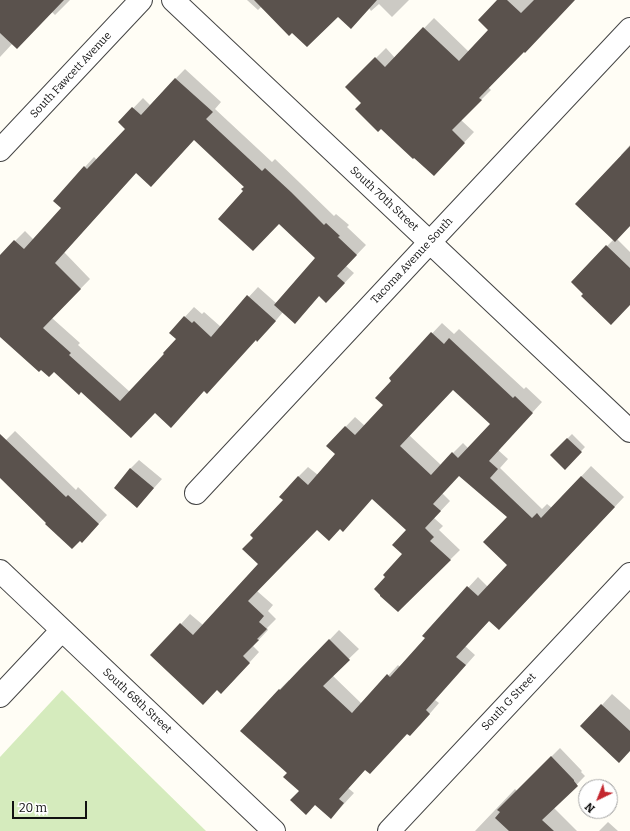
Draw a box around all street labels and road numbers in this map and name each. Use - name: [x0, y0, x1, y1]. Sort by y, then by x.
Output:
- street label: South Fawcett Avenue: [28, 29, 114, 121]
- street label: South 70th Street: [347, 164, 421, 234]
- street label: Tacoma Avenue South: [368, 215, 456, 307]
- street label: South 68th Street: [100, 666, 174, 736]
- street label: South G Street: [479, 670, 539, 734]

